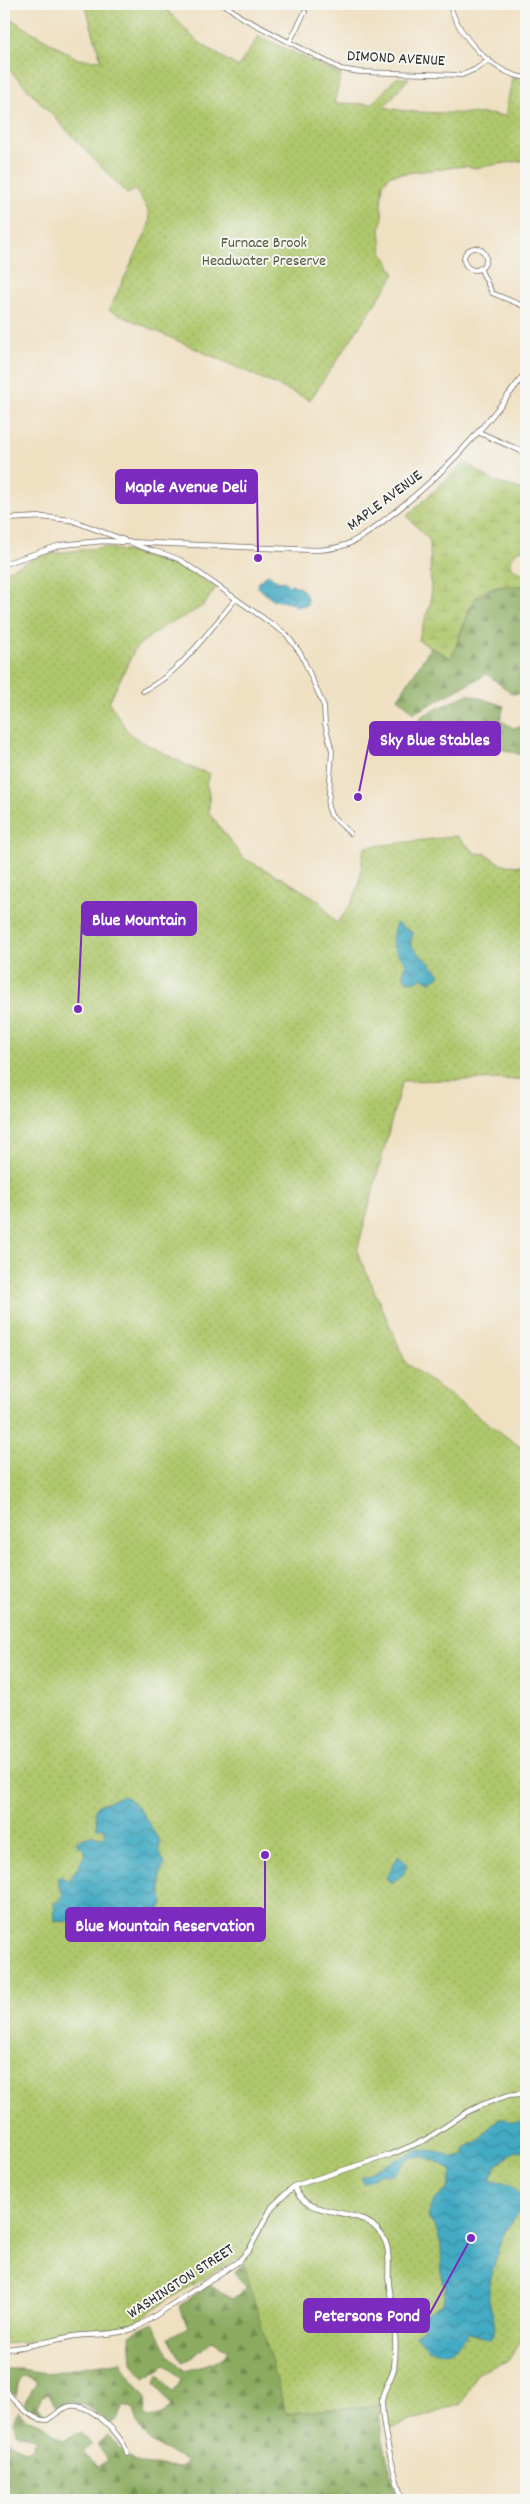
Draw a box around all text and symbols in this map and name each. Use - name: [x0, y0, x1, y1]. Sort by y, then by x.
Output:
- street label: DIMOND AVENUE: [346, 45, 446, 73]
- park label: Furnace Brook Headwater Preserve: [202, 232, 326, 273]
- street label: MAPLE AVENUE: [342, 464, 428, 537]
- callout: Maple Avenue Deli: [116, 470, 257, 503]
- text: Maple Avenue Deli: [125, 476, 248, 501]
- callout: Sky Blue Stables: [370, 722, 500, 755]
- text: Sky Blue Stables: [380, 729, 490, 754]
- callout: Blue Mountain: [82, 902, 196, 935]
- text: Blue Mountain: [92, 909, 186, 934]
- callout: Blue Mountain Reservation: [66, 1908, 265, 1941]
- text: Blue Mountain Reservation: [75, 1915, 255, 1940]
- street label: WASHINGTON STREET: [123, 2238, 240, 2325]
- callout: Petersons Pond: [304, 2299, 429, 2332]
- text: Petersons Pond: [314, 2305, 420, 2330]

